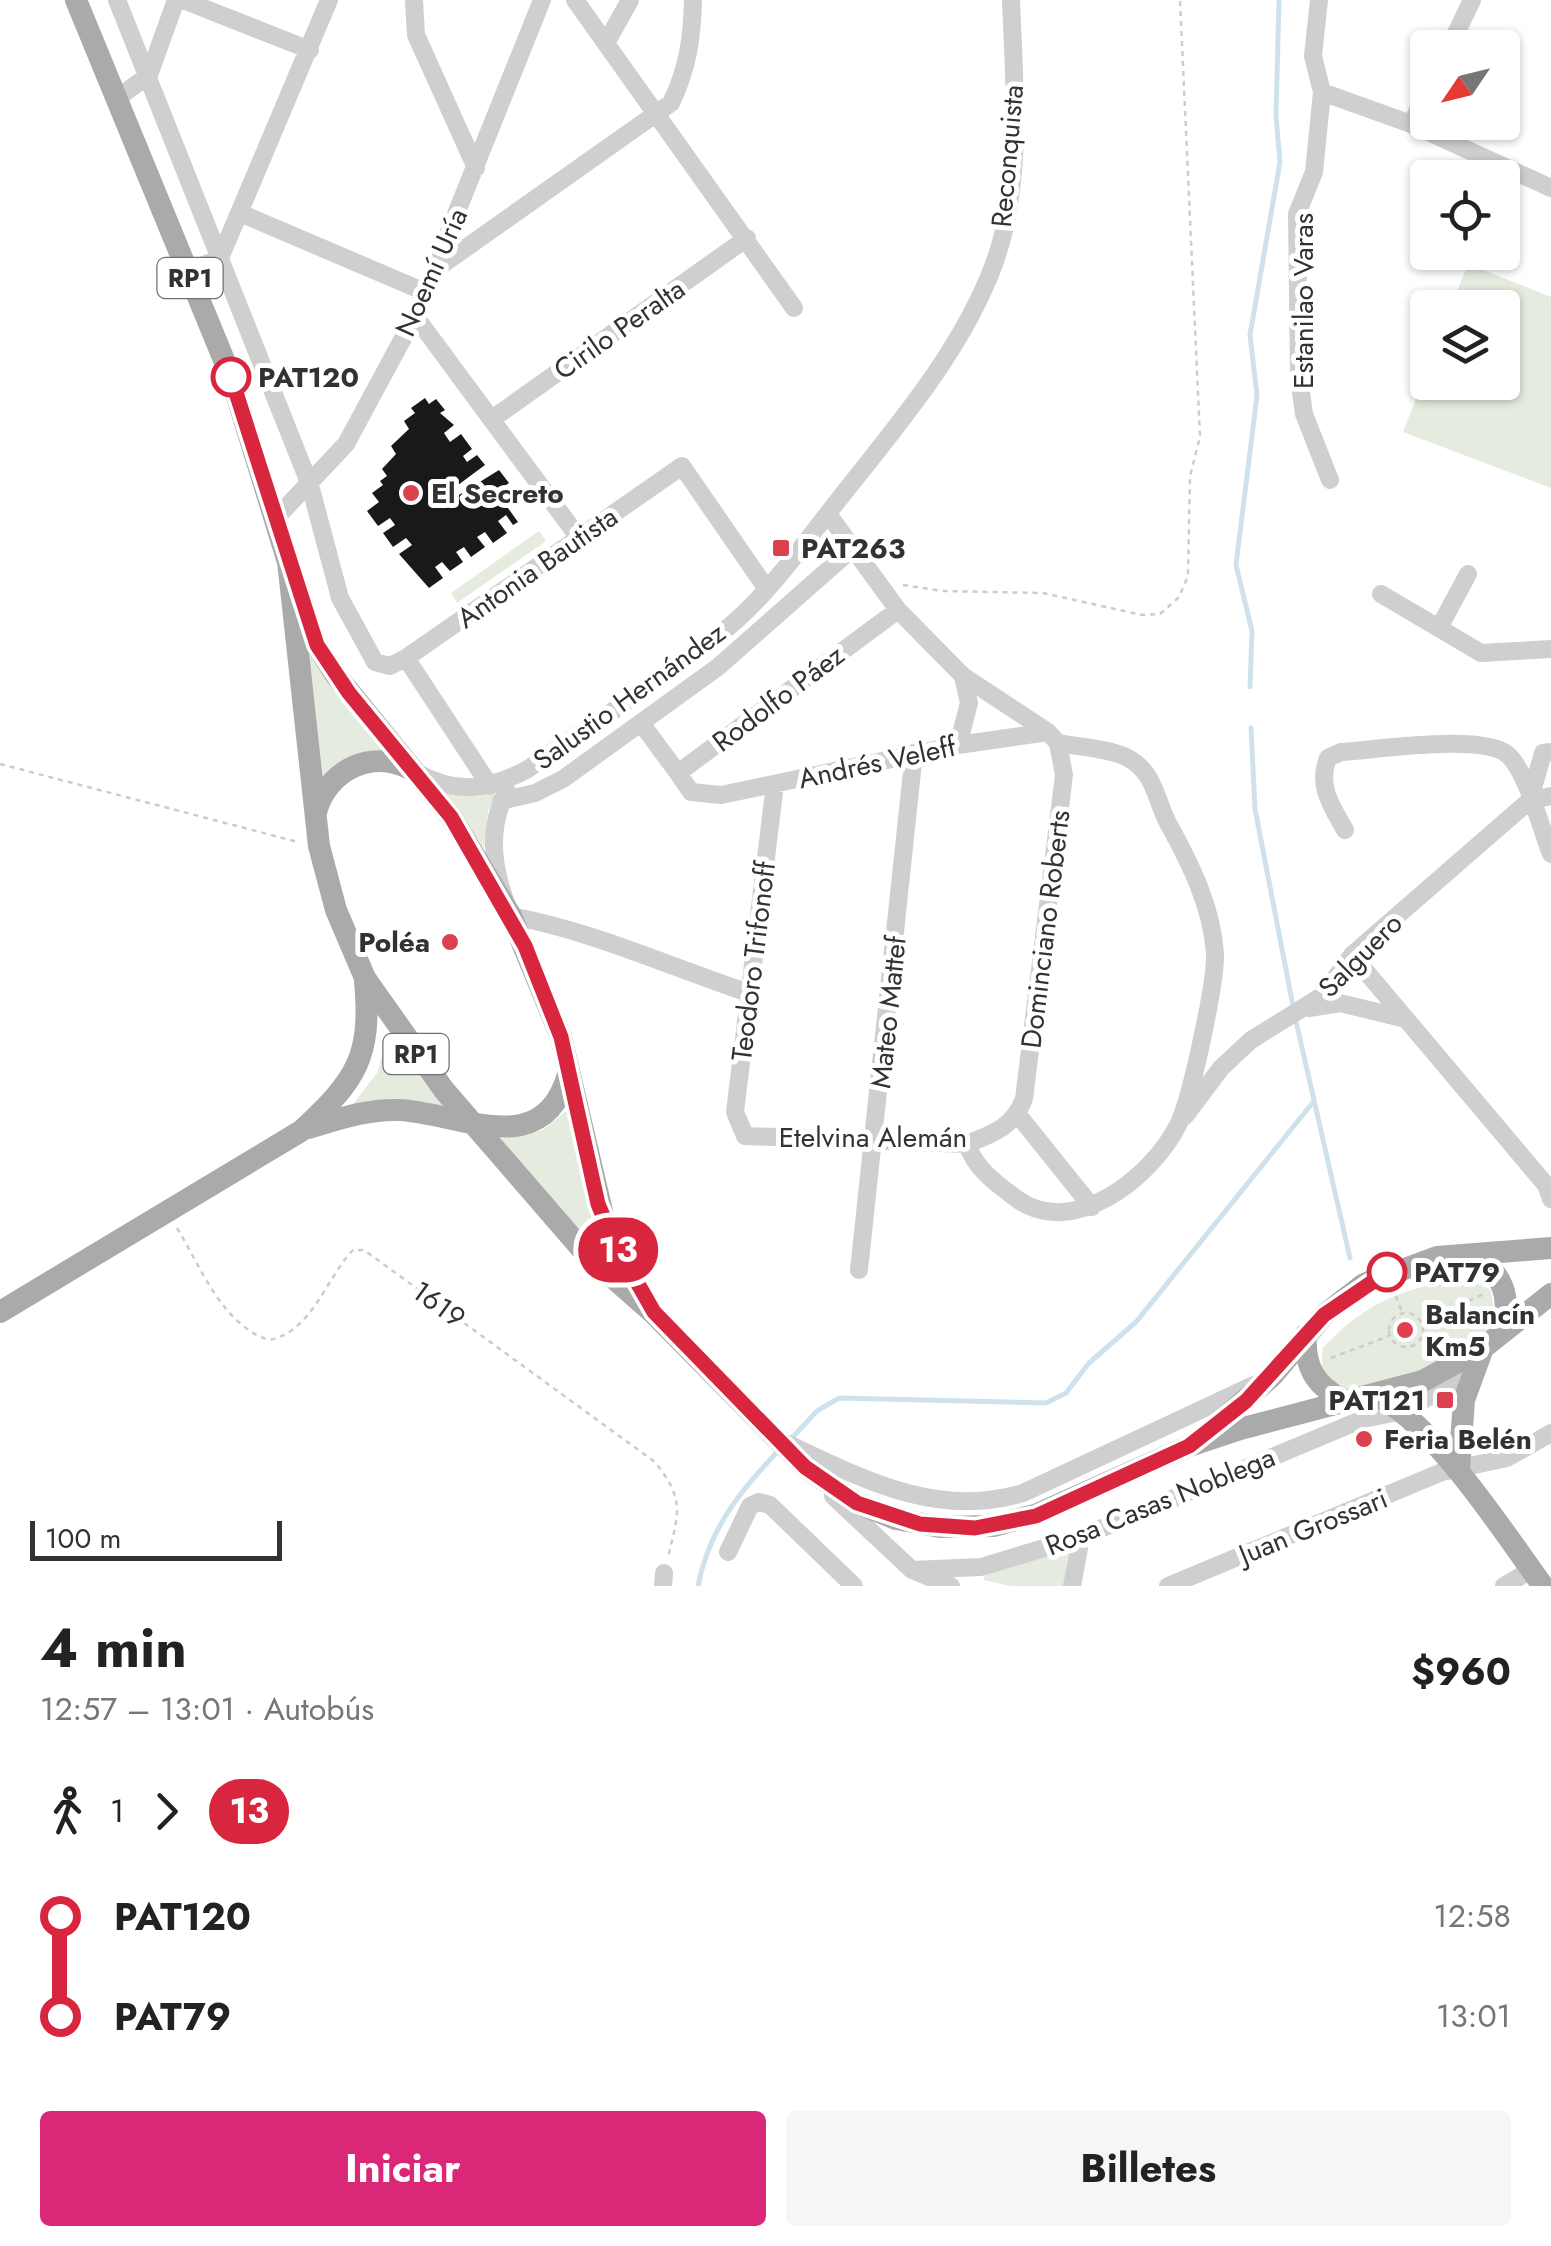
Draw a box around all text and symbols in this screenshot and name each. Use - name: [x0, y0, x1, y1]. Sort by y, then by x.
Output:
- north arrow: [1410, 30, 1520, 140]
- map controls: [1410, 30, 1520, 400]
- street label: Reconquista: [981, 83, 1034, 229]
- button: locate: [1410, 160, 1520, 270]
- street label: Noemí Uría: [385, 201, 478, 343]
- street label: Estanilao Varas: [1283, 213, 1324, 389]
- road number: RP1: [158, 258, 222, 298]
- street label: Cirilo Peralta: [545, 269, 693, 390]
- button: layers: [1410, 290, 1520, 400]
- place label: PAT120: [258, 357, 359, 398]
- marker: PAT120: [212, 358, 250, 396]
- place label: El Secreto: [431, 473, 564, 514]
- marker: El Secreto: [400, 482, 422, 504]
- street label: Antonia Bautista: [448, 497, 626, 638]
- place label: PAT263: [801, 528, 905, 569]
- marker: PAT263: [770, 537, 792, 559]
- street label: Salustio Hernández: [525, 613, 734, 780]
- street label: Rodolfo Páez: [704, 635, 853, 762]
- street label: Andrés Veleff: [795, 726, 961, 799]
- street label: Dominciano Roberts: [1011, 808, 1080, 1050]
- street label: Teodoro Trifonoff: [721, 858, 786, 1063]
- street label: Salguero: [1309, 904, 1412, 1007]
- place label: Poléa: [358, 922, 430, 963]
- marker: Poléa: [439, 931, 461, 953]
- street label: Mateo Mattef: [860, 933, 917, 1090]
- road number: RP1: [384, 1034, 448, 1074]
- street label: Etelvina Alemán: [779, 1117, 967, 1158]
- line badge: 13: [573, 1218, 663, 1282]
- text: 13: [598, 1225, 638, 1275]
- place label: PAT79: [1414, 1252, 1500, 1293]
- marker: PAT79: [1368, 1253, 1406, 1291]
- street label: 1619: [403, 1271, 474, 1338]
- place label: Balancín Km5: [1425, 1294, 1535, 1367]
- marker: Balancín Km5: [1394, 1319, 1416, 1341]
- place label: PAT121: [1328, 1380, 1425, 1421]
- marker: PAT121: [1434, 1389, 1456, 1411]
- place label: Feria Belén: [1384, 1419, 1532, 1460]
- marker: Feria Belén: [1353, 1428, 1375, 1450]
- street label: Rosa Casas Noblega: [1039, 1437, 1281, 1566]
- street label: Juan Grossari: [1229, 1478, 1394, 1576]
- scale bar: [30, 1516, 282, 1560]
- text: 100 m: [45, 1518, 121, 1559]
- text: 4 min: [40, 1608, 187, 1688]
- text: $960: [1411, 1644, 1511, 1699]
- text: 12:57 – 13:01 · Autobús: [40, 1686, 374, 1732]
- icon: walk: [40, 1784, 95, 1839]
- icon: forward: [139, 1784, 194, 1839]
- text: 13: [229, 1786, 269, 1836]
- text: 1: [110, 1788, 124, 1834]
- text: PAT120: [114, 1889, 251, 1944]
- text: 12:58: [1433, 1893, 1511, 1939]
- text: PAT79: [114, 1989, 231, 2044]
- text: 13:01: [1436, 1993, 1511, 2039]
- button: Iniciar: [40, 2111, 766, 2226]
- button: Billetes: [786, 2111, 1511, 2226]

